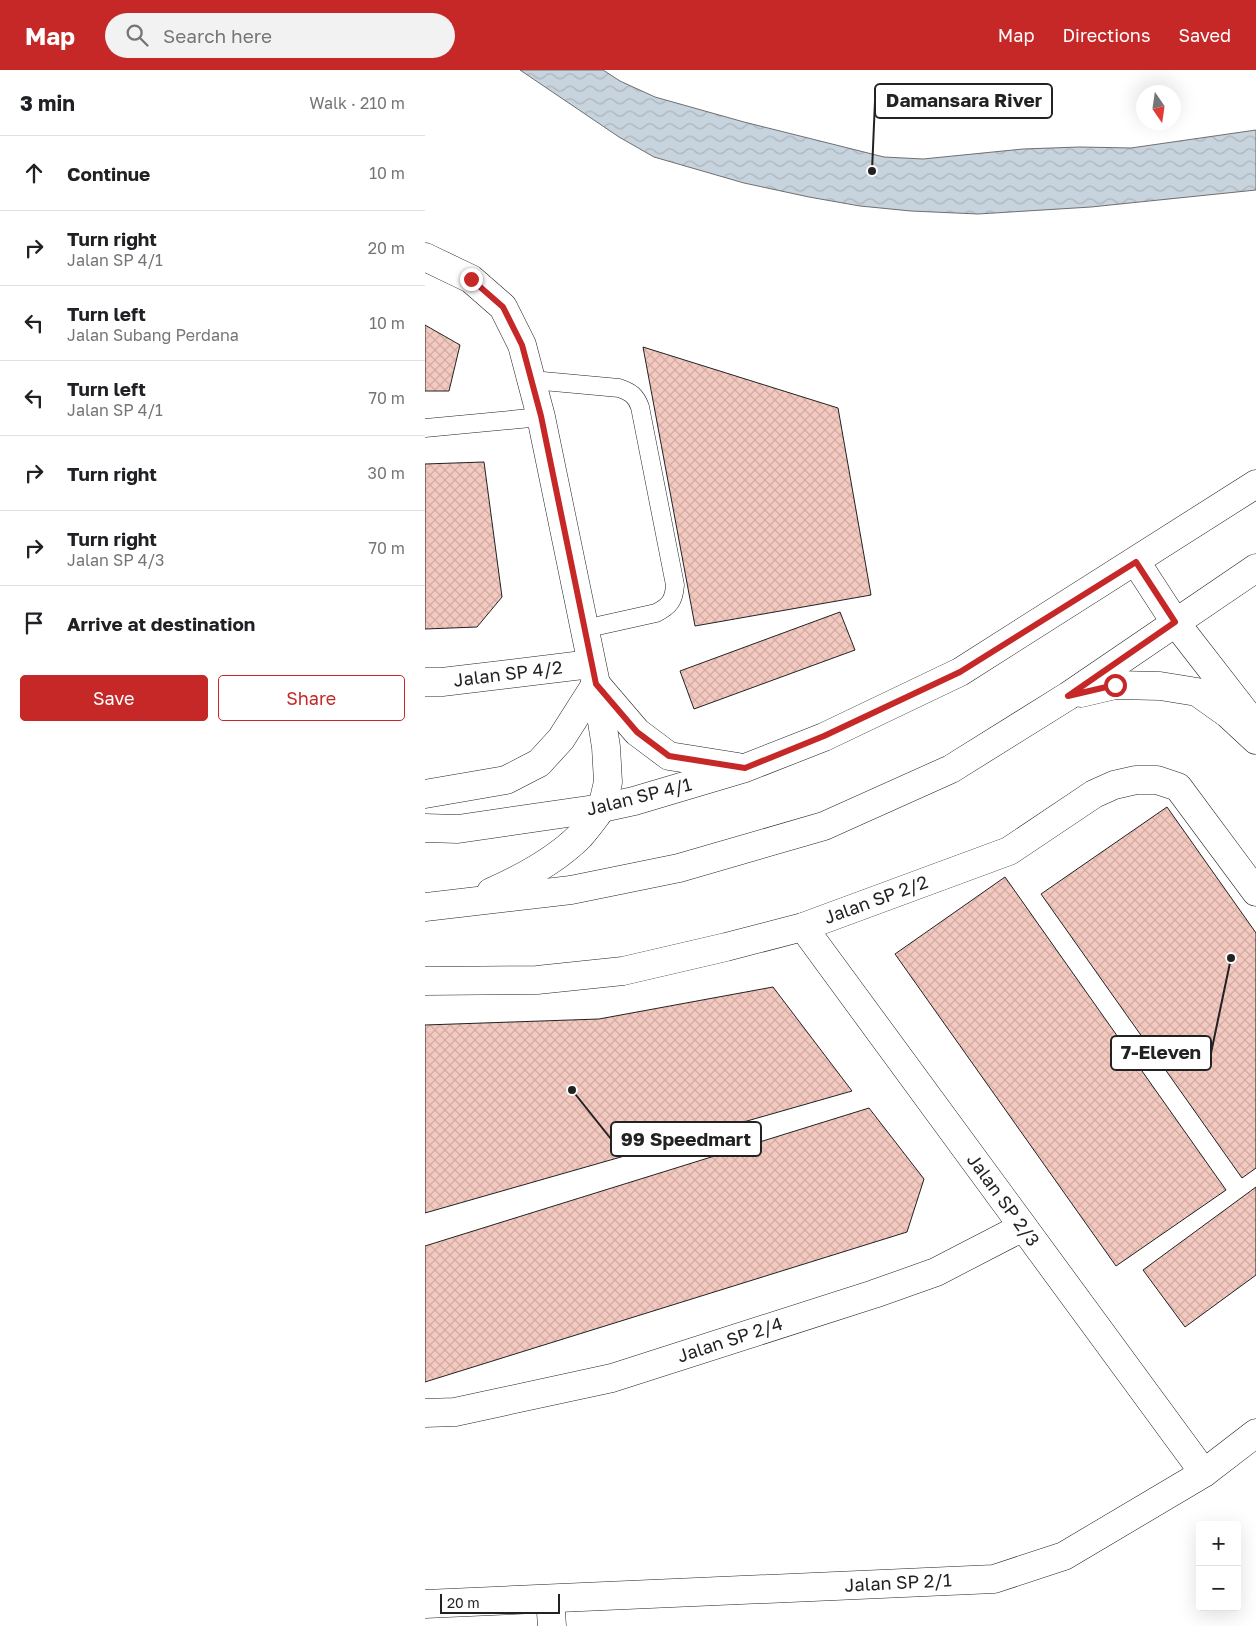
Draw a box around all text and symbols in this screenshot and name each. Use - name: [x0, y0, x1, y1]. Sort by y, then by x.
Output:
- search box: [105, 13, 455, 58]
- text: Map: [25, 21, 75, 50]
- icon: search: [123, 21, 151, 49]
- text: Search here: [163, 24, 272, 47]
- text: Map: [998, 24, 1034, 46]
- text: Directions: [1062, 24, 1150, 46]
- text: Saved: [1178, 24, 1231, 46]
- callout: Damansara River: [875, 84, 1052, 118]
- north arrow: [1136, 85, 1181, 130]
- text: Damansara River: [886, 88, 1043, 111]
- text: 3 min: [20, 90, 75, 116]
- text: Walk · 210 m: [309, 93, 405, 113]
- icon: ahead: [20, 159, 48, 187]
- text: Continue: [67, 162, 150, 185]
- text: 10 m: [369, 163, 405, 183]
- text: Turn right: [67, 227, 157, 250]
- icon: right: [20, 234, 48, 262]
- text: 20 m: [368, 238, 405, 258]
- text: Jalan SP 4/1: [67, 250, 163, 270]
- route end: [460, 268, 483, 291]
- text: Turn left: [67, 302, 146, 325]
- icon: left: [20, 309, 48, 337]
- text: 10 m: [369, 313, 405, 333]
- text: Jalan Subang Perdana: [67, 325, 239, 345]
- text: Turn left: [67, 377, 146, 400]
- icon: left: [20, 384, 48, 412]
- text: 70 m: [368, 388, 405, 408]
- text: Jalan SP 4/1: [67, 400, 163, 420]
- icon: right: [20, 459, 48, 487]
- text: Turn right: [67, 462, 157, 485]
- text: 30 m: [368, 463, 405, 483]
- text: Turn right: [67, 527, 157, 550]
- icon: right: [20, 534, 48, 562]
- text: 70 m: [368, 538, 405, 558]
- text: Jalan SP 4/3: [67, 550, 164, 570]
- icon: arrive: [20, 609, 48, 637]
- text: Arrive at destination: [67, 612, 255, 635]
- street label: Jalan SP 4/2: [452, 655, 564, 691]
- route start: [1104, 674, 1127, 697]
- button: Save: [20, 675, 208, 721]
- button: Share: [218, 675, 405, 721]
- street label: Jalan SP 4/1: [584, 772, 694, 820]
- street label: Jalan SP 2/2: [821, 870, 931, 928]
- callout: 7-Eleven: [1111, 1036, 1211, 1070]
- text: 7-Eleven: [1121, 1040, 1201, 1063]
- callout: 99 Speedmart: [611, 1122, 761, 1156]
- text: 99 Speedmart: [621, 1127, 752, 1150]
- street label: Jalan SP 2/3: [963, 1149, 1045, 1250]
- street label: Jalan SP 2/4: [674, 1312, 785, 1366]
- map controls: [1196, 1521, 1241, 1611]
- button: +: [1196, 1521, 1241, 1566]
- button: −: [1196, 1566, 1241, 1611]
- street label: Jalan SP 2/1: [844, 1568, 952, 1596]
- scale bar: [440, 1591, 560, 1614]
- text: 20 m: [447, 1594, 480, 1611]

